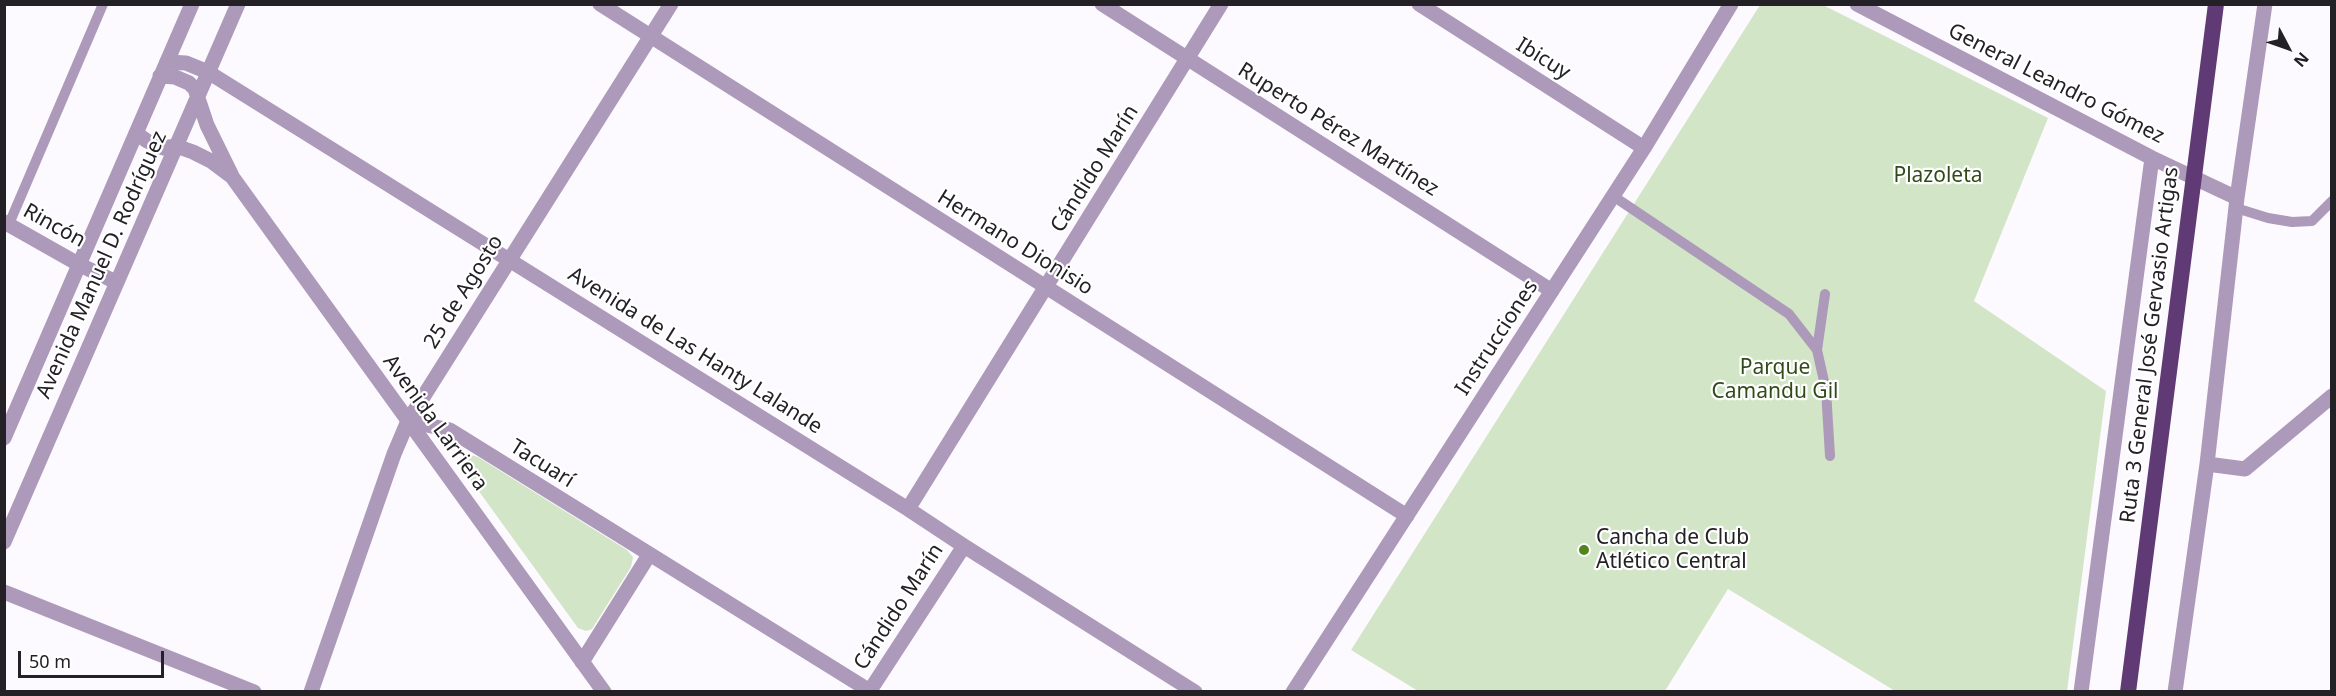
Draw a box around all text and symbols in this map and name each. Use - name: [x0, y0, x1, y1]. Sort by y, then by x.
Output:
- north arrow: [2258, 18, 2318, 78]
- street label: General Leandro Gómez: [1944, 19, 2168, 149]
- street label: Ibicuy: [1511, 33, 1575, 85]
- text: N: [2289, 48, 2314, 72]
- street label: Ruperto Pérez Martínez: [1233, 58, 1443, 202]
- street label: Cándido Marín: [1046, 101, 1144, 237]
- street label: Avenida Manuel D. Rodríguez: [32, 128, 172, 402]
- park label: Plazoleta: [1893, 163, 1983, 189]
- street label: Ruta 3 General José Gervasio Artigas: [2116, 165, 2184, 525]
- street label: Hermano Dionisio: [933, 185, 1097, 301]
- street label: Rincón: [18, 199, 90, 253]
- street label: 25 de Agosto: [419, 231, 509, 353]
- street label: Avenida de Las Hanty Lalande: [563, 262, 827, 440]
- street label: Instrucciones: [1450, 276, 1544, 400]
- street label: Avenida Larriera: [377, 350, 493, 496]
- park label: Parque Camandu Gil: [1712, 355, 1838, 405]
- street label: Tacuarí: [505, 435, 579, 493]
- place label: Cancha de Club Atlético Central: [1596, 525, 1749, 575]
- street label: Cándido Marín: [849, 539, 949, 675]
- marker: Cancha de Club Atlético Central: [1577, 543, 1591, 557]
- scale bar: [21, 639, 166, 677]
- text: 50 m: [29, 649, 71, 673]

